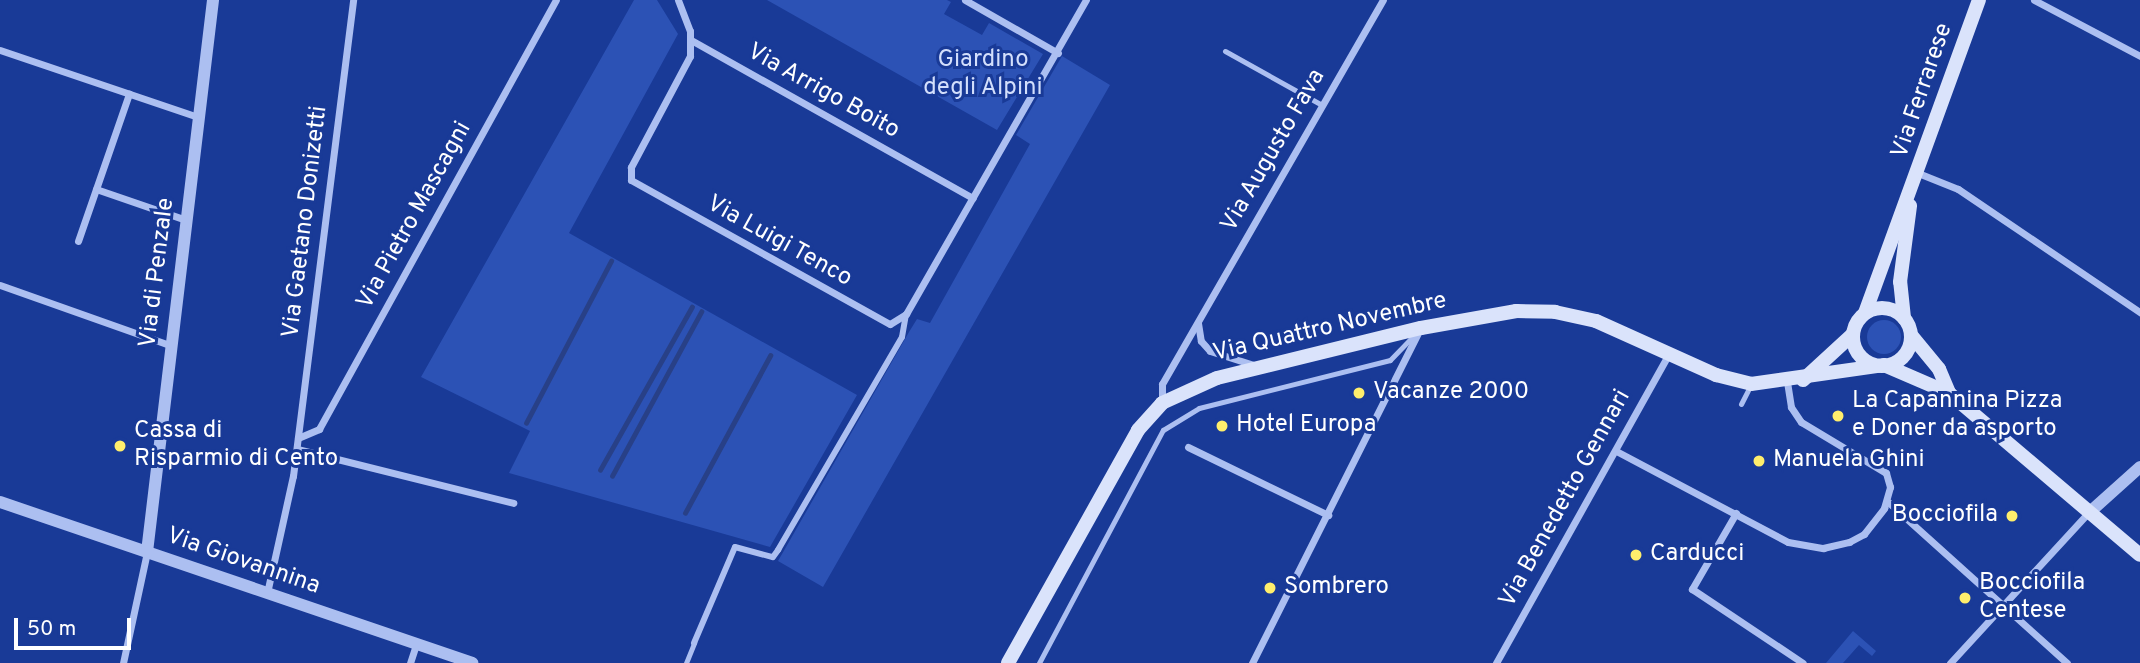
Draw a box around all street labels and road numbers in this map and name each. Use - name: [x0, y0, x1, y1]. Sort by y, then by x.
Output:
- street label: Via Ferrarese: [1886, 20, 1960, 162]
- street label: Via Arrigo Boito: [741, 38, 905, 146]
- street label: Via Augusto Fava: [1216, 64, 1332, 238]
- street label: Via Gaetano Donizetti: [277, 104, 335, 340]
- street label: Via Pietro Mascagni: [351, 117, 479, 315]
- street label: Via Luigi Tenco: [701, 190, 857, 294]
- street label: Via di Penzale: [135, 196, 181, 350]
- street label: Via Quattro Novembre: [1210, 287, 1450, 369]
- street label: Via Benedetto Gennari: [1494, 385, 1638, 613]
- street label: Via Giovannina: [163, 522, 323, 602]

